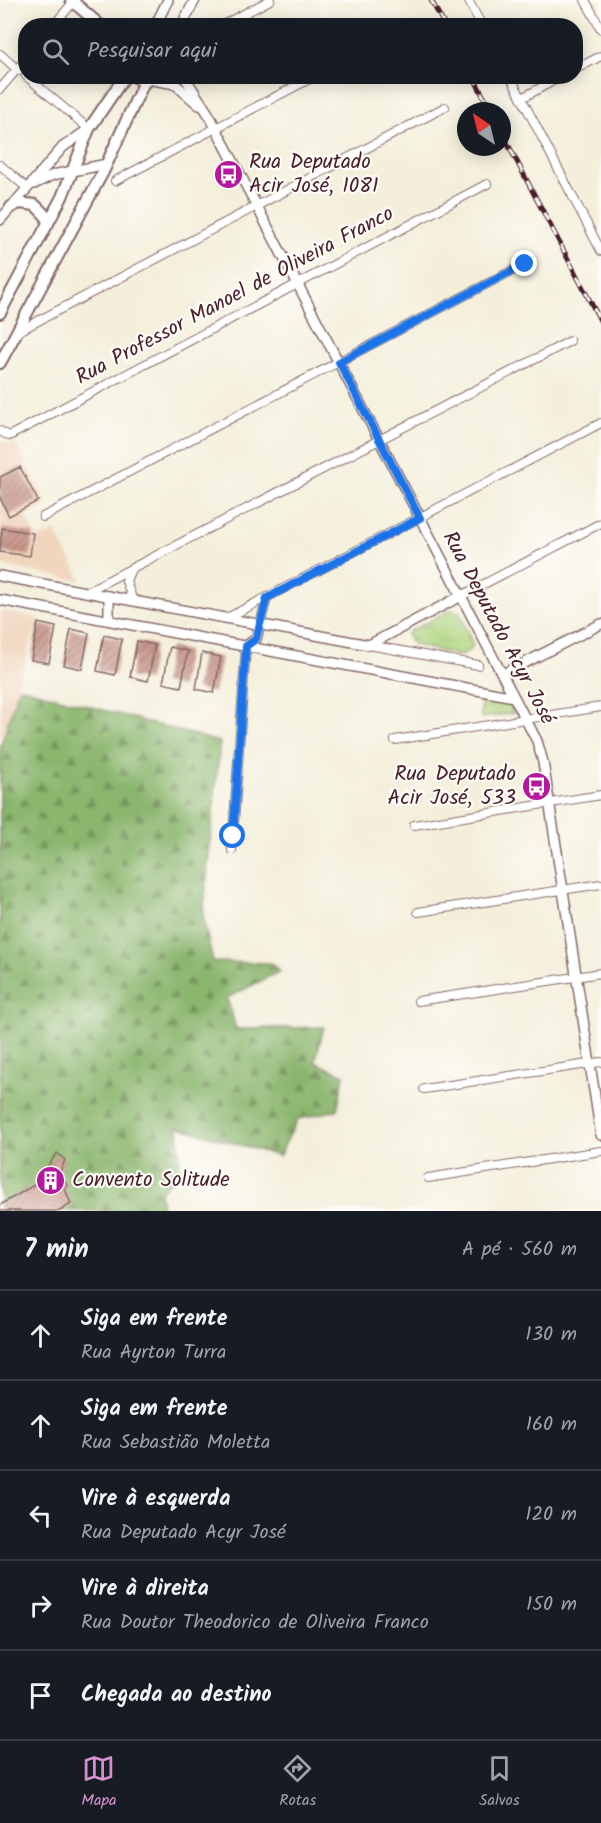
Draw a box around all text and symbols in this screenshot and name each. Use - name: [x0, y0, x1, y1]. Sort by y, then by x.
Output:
- search box: [18, 18, 583, 84]
- text: Pesquisar aqui: [87, 34, 217, 69]
- icon: search: [39, 35, 72, 68]
- north arrow: [457, 102, 511, 156]
- place label: Rua Deputado Acir José, 1081: [249, 146, 379, 203]
- bus stop icon: Rua Deputado Acir José, 1081: [212, 158, 244, 190]
- street label: Rua Professor Manoel de Oliveira Franco: [70, 198, 400, 394]
- route end: [511, 250, 537, 276]
- street label: Rua Deputado Acyr José: [433, 525, 563, 731]
- place label: Rua Deputado Acir José, 533: [388, 758, 516, 815]
- bus stop icon: Rua Deputado Acir José, 533: [521, 770, 553, 802]
- route start: [219, 822, 245, 848]
- building icon: Convento Solitude: [35, 1164, 67, 1196]
- place label: Convento Solitude: [72, 1164, 230, 1197]
- text: 7 min: [24, 1229, 89, 1271]
- text: A pé · 560 m: [462, 1234, 577, 1266]
- text: Siga em frente: [81, 1302, 227, 1337]
- icon: ahead: [24, 1319, 57, 1352]
- text: 130 m: [525, 1319, 577, 1351]
- text: Rua Ayrton Turra: [81, 1337, 226, 1369]
- text: Siga em frente: [81, 1392, 227, 1427]
- icon: ahead: [24, 1409, 57, 1442]
- text: 160 m: [526, 1409, 577, 1441]
- text: Rua Sebastião Moletta: [81, 1427, 270, 1459]
- text: Vire à esquerda: [81, 1482, 230, 1517]
- icon: left: [24, 1499, 57, 1532]
- text: 120 m: [525, 1499, 577, 1531]
- text: Rua Deputado Acyr José: [81, 1517, 286, 1549]
- text: Vire à direita: [81, 1572, 209, 1607]
- icon: right: [24, 1589, 57, 1622]
- text: 150 m: [526, 1589, 577, 1621]
- text: Rua Doutor Theodorico de Oliveira Franco: [81, 1607, 429, 1639]
- text: Chegada ao destino: [81, 1678, 272, 1713]
- icon: arrive: [24, 1679, 57, 1712]
- tab: Mapa: [81, 1752, 117, 1813]
- tab: Rotas: [279, 1752, 316, 1813]
- tab: Salvos: [479, 1752, 520, 1813]

